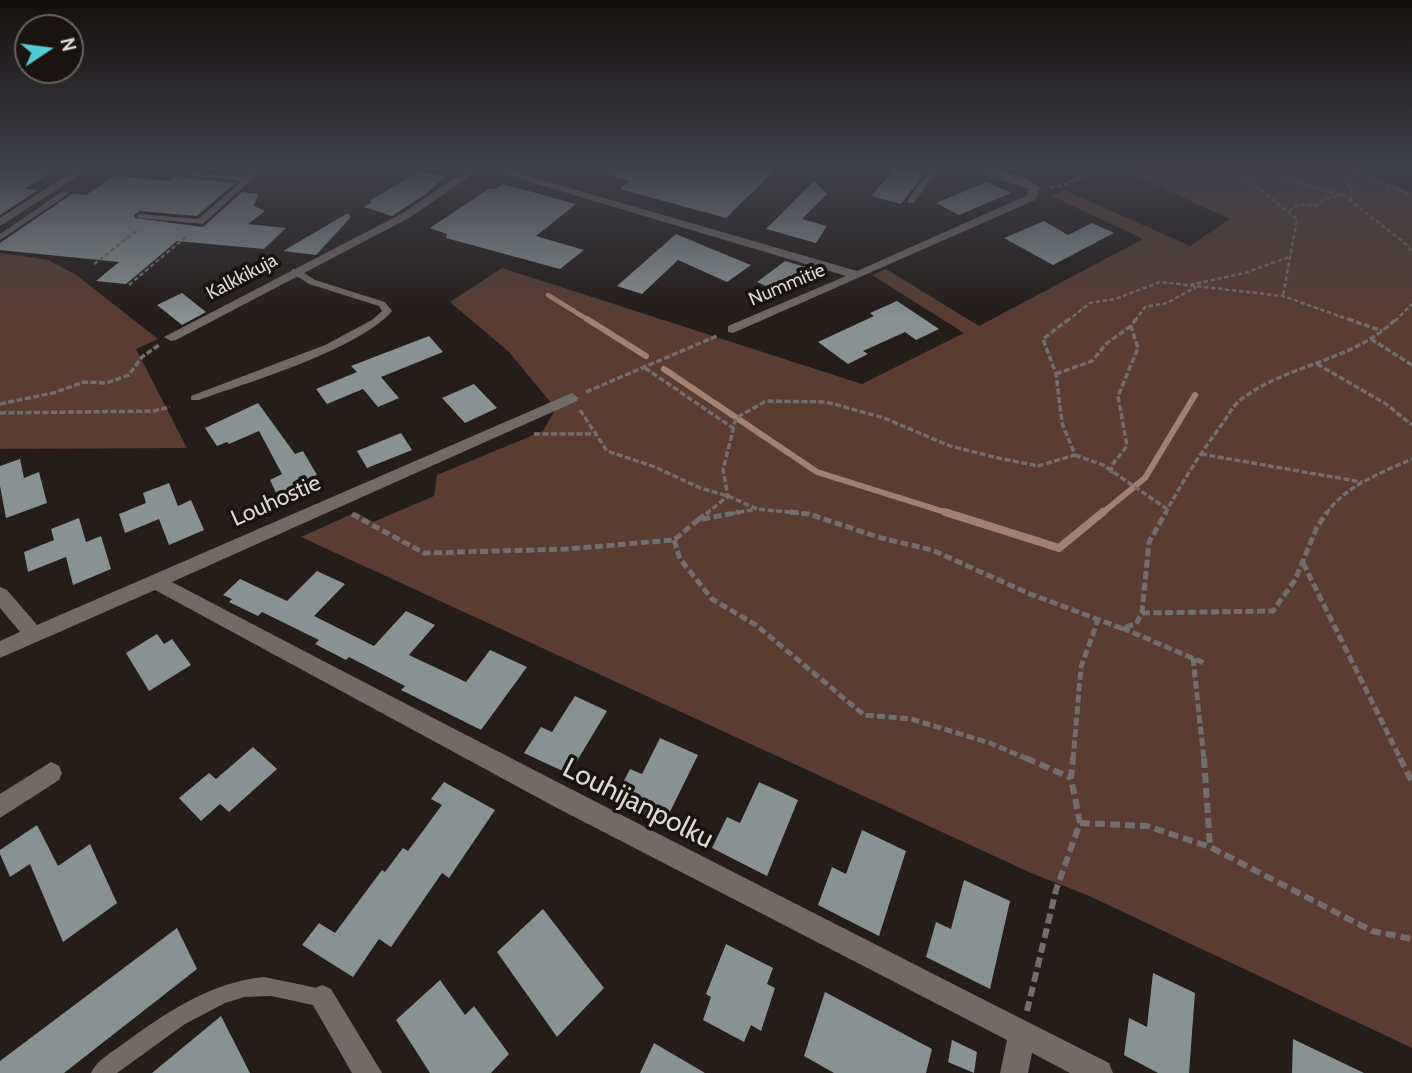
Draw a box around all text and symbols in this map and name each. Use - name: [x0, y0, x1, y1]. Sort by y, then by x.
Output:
- north arrow: [14, 14, 84, 84]
- text: N: [55, 35, 81, 54]
- street label: Kalkkikuja: [203, 249, 281, 305]
- street label: Nummitie: [745, 259, 829, 311]
- street label: Louhostie: [227, 469, 325, 533]
- street label: Louhijanpolku: [557, 752, 719, 856]

